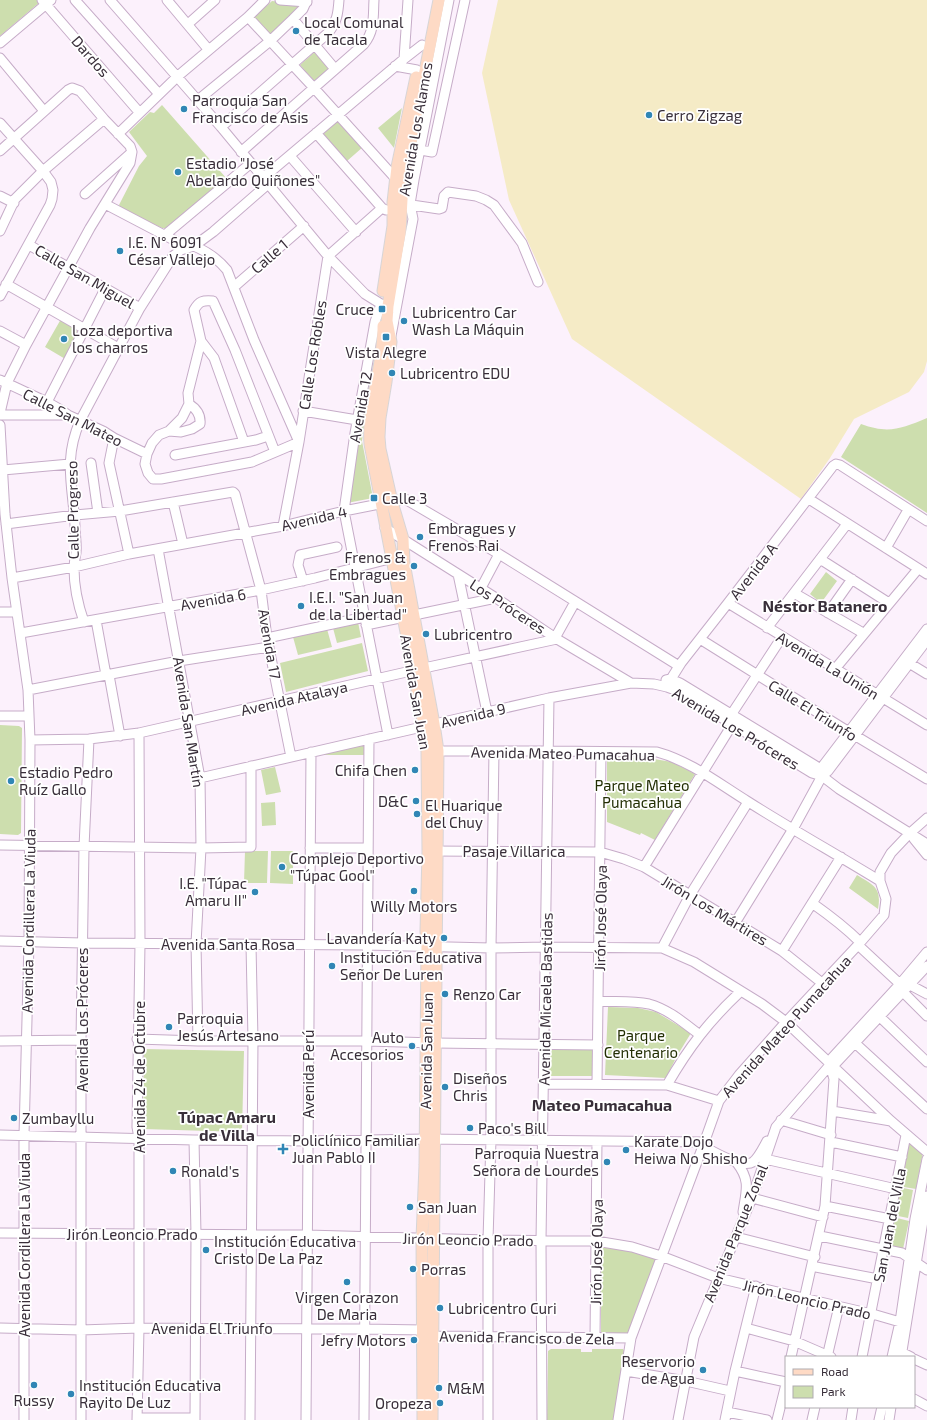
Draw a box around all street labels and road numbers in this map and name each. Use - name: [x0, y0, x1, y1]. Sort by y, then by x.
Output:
- street label: Dardos: [68, 32, 114, 80]
- street label: Avenida Los Alamos: [394, 61, 436, 197]
- street label: Calle 1: [247, 235, 291, 277]
- street label: Calle San Miguel: [32, 240, 139, 312]
- street label: Calle Los Robles: [294, 299, 330, 411]
- street label: Avenida 12: [345, 370, 375, 444]
- street label: Calle San Mateo: [20, 384, 126, 450]
- street label: Calle Progreso: [62, 461, 82, 559]
- street label: Avenida 4: [279, 502, 349, 534]
- street label: Avenida A: [725, 539, 781, 603]
- street label: Los Próceres: [467, 575, 549, 637]
- street label: Avenida 6: [179, 584, 247, 614]
- street label: Avenida 17: [255, 607, 285, 681]
- street label: Avenida La Unión: [773, 627, 883, 703]
- street label: Avenida San Juan: [397, 633, 435, 751]
- street label: Avenida San Martín: [170, 655, 208, 789]
- street label: Calle El Triunfo: [765, 676, 861, 744]
- street label: Avenida Atalaya: [239, 677, 349, 719]
- street label: Avenida Los Próceres: [669, 683, 803, 773]
- street label: Avenida 9: [439, 699, 507, 731]
- street label: Avenida Mateo Pumacahua: [471, 742, 655, 764]
- street label: Avenida Cordillera La Viuda: [17, 829, 39, 1013]
- street label: Pasaje Villarica: [463, 842, 565, 861]
- street label: Jirón José Olaya: [590, 865, 610, 971]
- street label: Jirón Los Mártires: [659, 871, 771, 949]
- street label: Avenida Micaela Bastidas: [534, 912, 556, 1086]
- street label: Avenida Santa Rosa: [161, 935, 295, 953]
- street label: Avenida Los Próceres: [73, 948, 91, 1092]
- street label: Avenida Mateo Pumacahua: [718, 951, 854, 1101]
- street label: Avenida San Juan: [416, 993, 436, 1109]
- street label: Avenida 24 de Octubre: [130, 1001, 148, 1153]
- street label: Avenida Perú: [299, 1030, 317, 1118]
- street label: Avenida Cordillera La Viuda: [15, 1153, 33, 1337]
- street label: Avenida Parque Zonal: [699, 1161, 771, 1305]
- street label: San Juan del Villa: [869, 1166, 909, 1284]
- street label: Jirón José Olaya: [586, 1199, 606, 1305]
- street label: Jirón Leoncio Prado: [66, 1225, 198, 1243]
- street label: Jirón Leoncio Prado: [402, 1229, 534, 1249]
- street label: Jirón Leoncio Prado: [741, 1275, 873, 1323]
- street label: Avenida El Triunfo: [151, 1319, 273, 1337]
- street label: Avenida Francisco de Zela: [439, 1326, 615, 1348]

